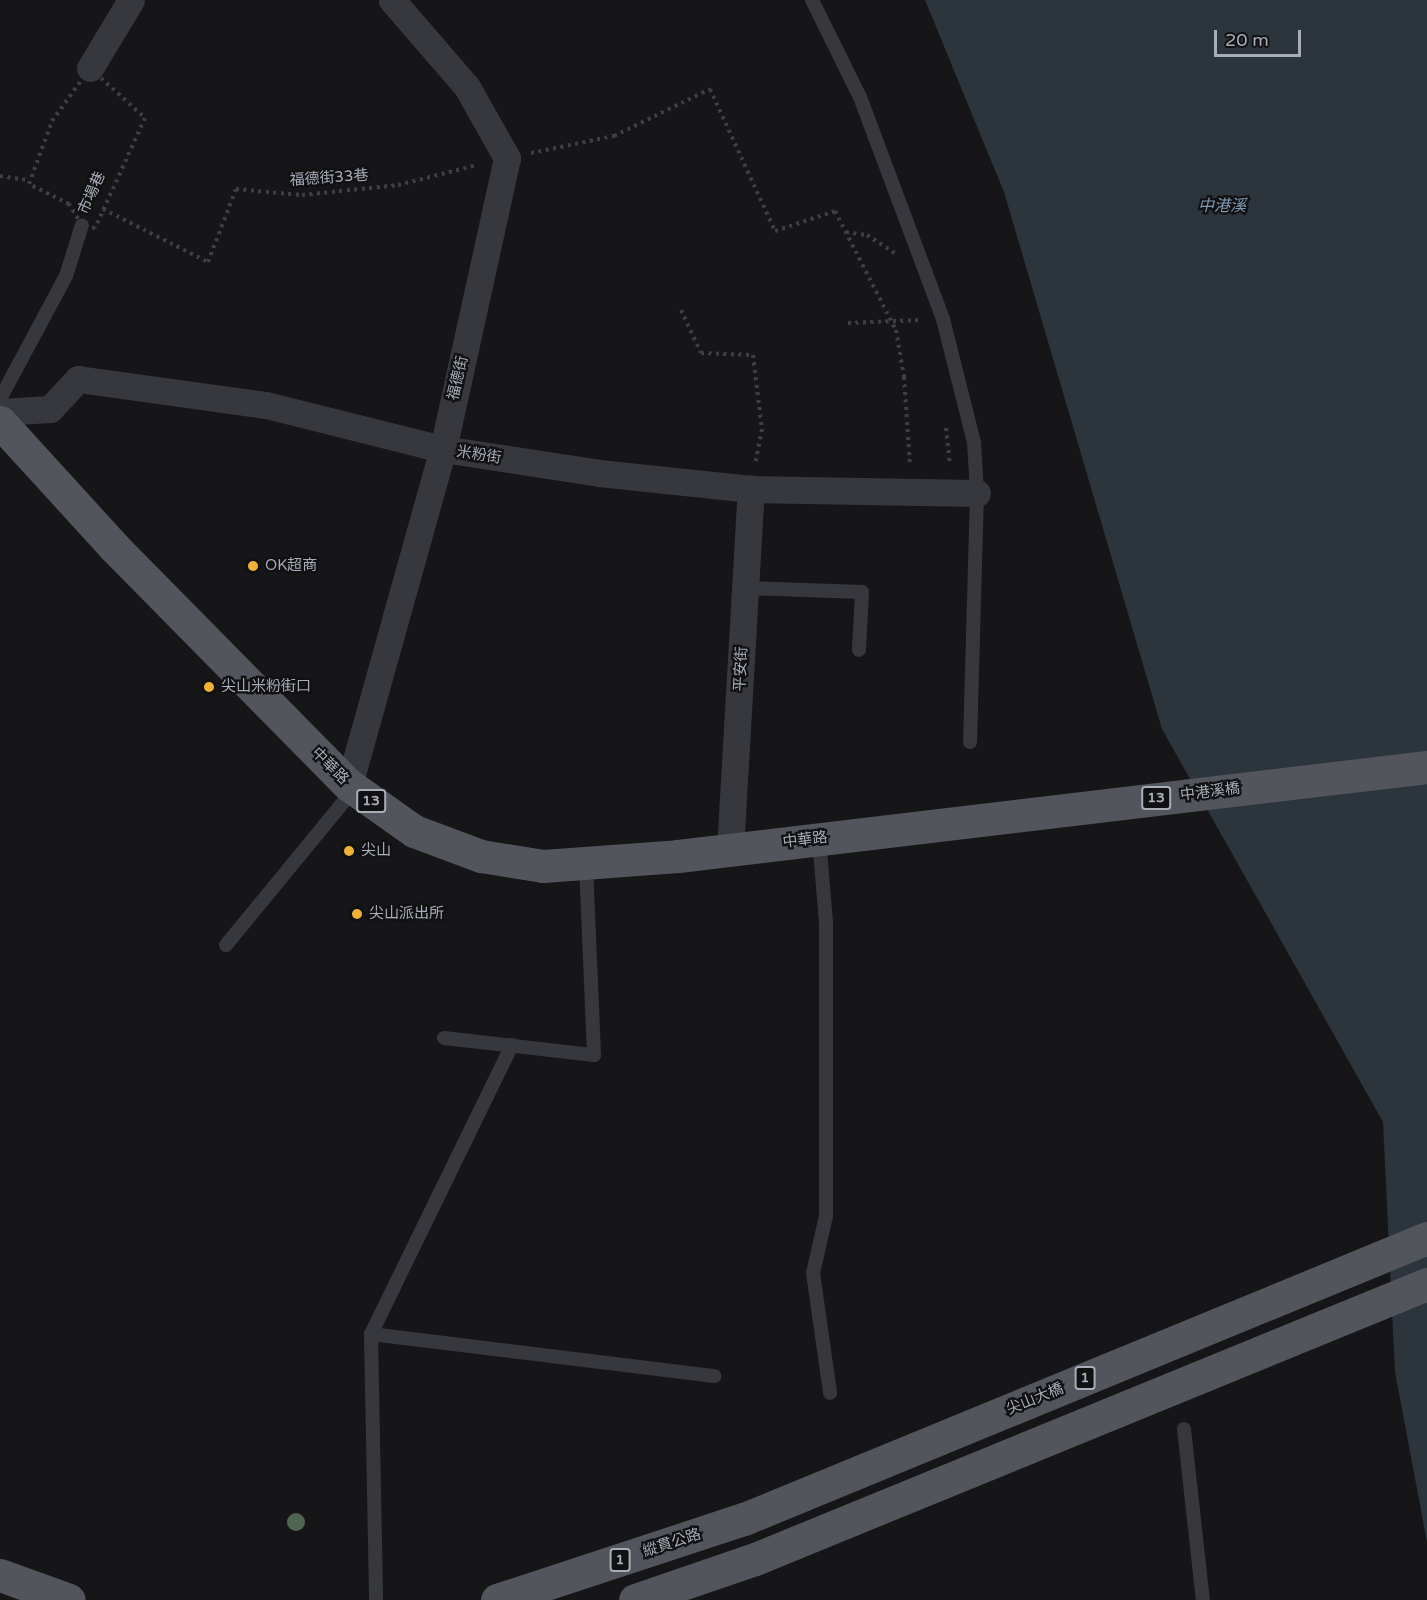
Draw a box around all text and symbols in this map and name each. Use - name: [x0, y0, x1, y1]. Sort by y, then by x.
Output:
- scale bar: [1217, 18, 1304, 56]
- text: 20 m: [1225, 29, 1269, 51]
- street label: 福德街33巷: [289, 166, 369, 190]
- street label: 市場巷: [75, 169, 109, 217]
- water label: 中港溪: [1198, 196, 1246, 216]
- street label: 福德街: [444, 354, 472, 402]
- street label: 米粉街: [455, 443, 503, 467]
- place label: OK超商: [265, 557, 317, 575]
- marker: OK超商: [246, 559, 260, 573]
- street label: 平安街: [731, 646, 751, 692]
- place label: 尖山米粉街口: [221, 678, 311, 696]
- marker: 尖山米粉街口: [202, 680, 216, 694]
- street label: 中華路: [308, 744, 352, 788]
- street label: 中港溪橋: [1179, 779, 1241, 805]
- road number: 13: [1141, 787, 1171, 809]
- road number: 13: [356, 790, 386, 812]
- street label: 中華路: [782, 828, 828, 852]
- place label: 尖山: [361, 842, 391, 860]
- marker: 尖山: [342, 844, 356, 858]
- place label: 尖山派出所: [369, 905, 444, 923]
- marker: 尖山派出所: [350, 907, 364, 921]
- road number: 1: [1074, 1367, 1096, 1389]
- street label: 尖山大橋: [1004, 1379, 1066, 1419]
- street label: 縱貫公路: [641, 1525, 703, 1561]
- road number: 1: [610, 1549, 630, 1571]

